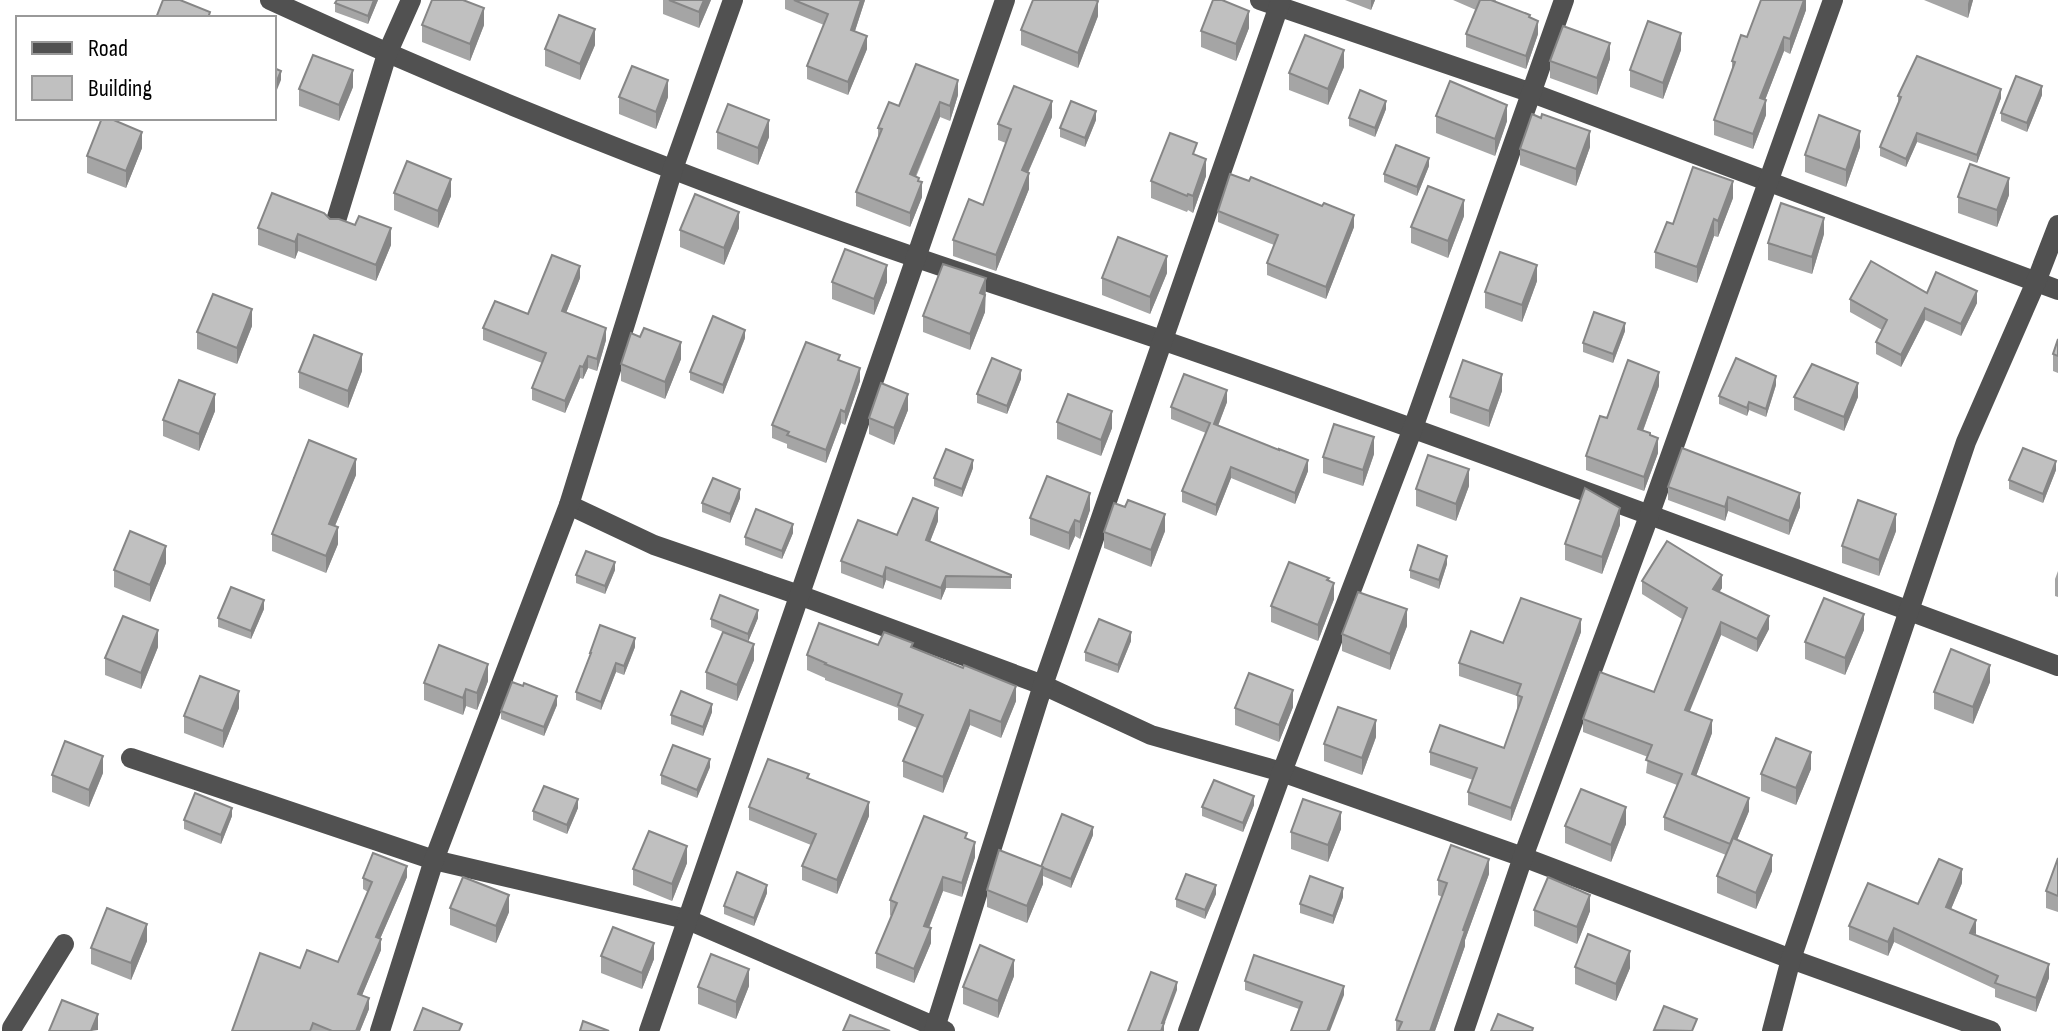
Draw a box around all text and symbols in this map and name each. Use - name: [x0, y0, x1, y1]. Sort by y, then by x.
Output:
- legend: [16, 16, 276, 120]
- text: Road: [88, 34, 128, 63]
- text: Building: [88, 74, 152, 103]

